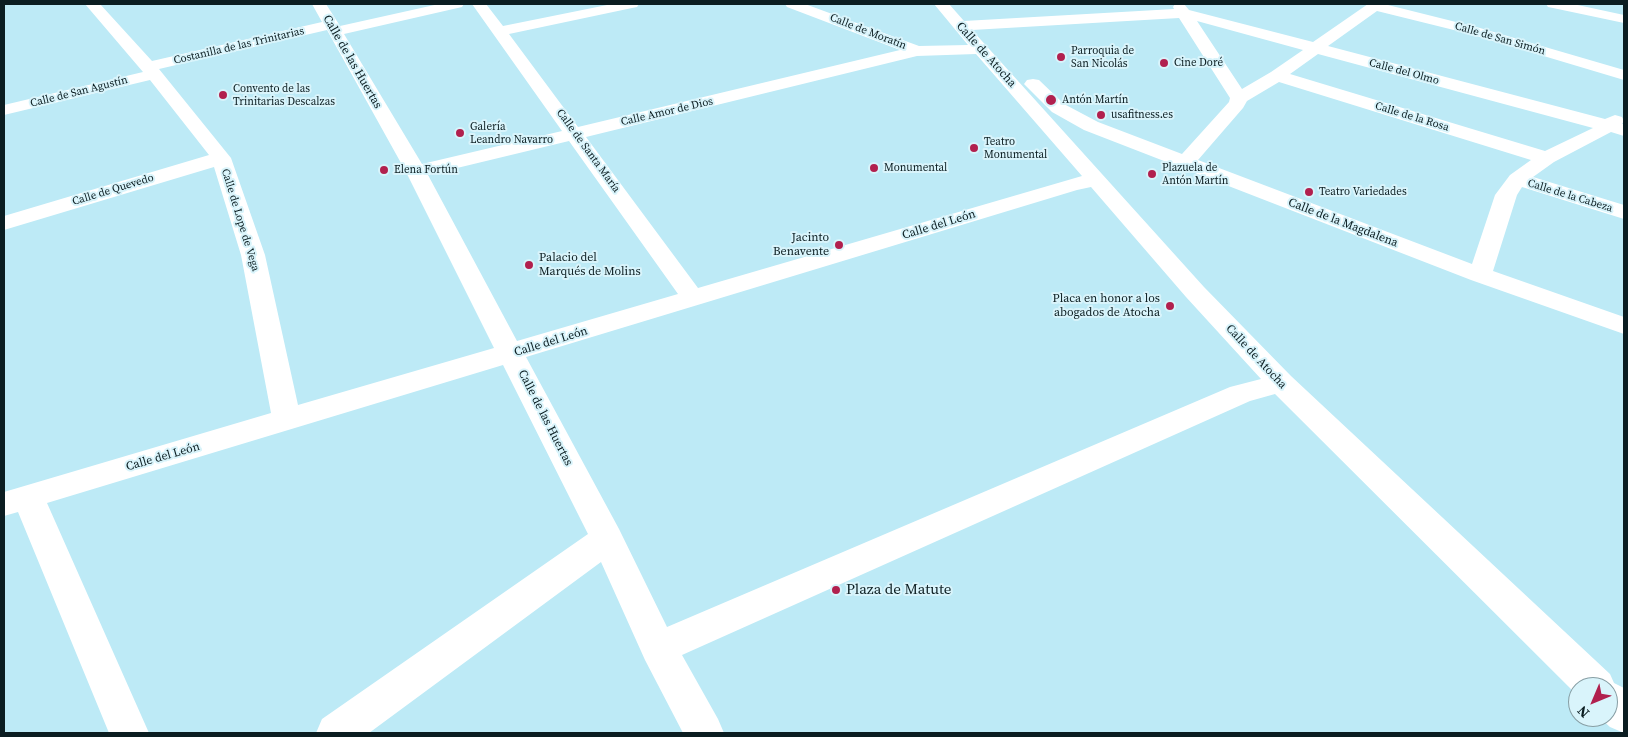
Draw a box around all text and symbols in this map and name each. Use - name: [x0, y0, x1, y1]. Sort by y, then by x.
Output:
- street label: Calle de Moratín: [828, 11, 908, 53]
- street label: Calle de las Huertas: [319, 13, 385, 111]
- street label: Calle de Atocha: [953, 19, 1019, 91]
- street label: Calle de San Simón: [1453, 20, 1547, 58]
- street label: Costanilla de las Trinitarias: [172, 25, 306, 67]
- place label: Parroquia de San Nicolás: [1071, 44, 1134, 70]
- marker: Parroquia de San Nicolás: [1055, 51, 1067, 63]
- place label: Cine Doré: [1174, 56, 1223, 70]
- street label: Calle del Olmo: [1368, 56, 1440, 88]
- marker: Cine Doré: [1158, 57, 1170, 69]
- street label: Calle de San Agustín: [29, 74, 129, 110]
- place label: Convento de las Trinitarias Descalzas: [233, 82, 335, 108]
- marker: Convento de las Trinitarias Descalzas: [217, 89, 229, 101]
- marker: Antón Martín: [1044, 93, 1058, 107]
- place label: Antón Martín: [1062, 93, 1128, 107]
- street label: Calle Amor de Dios: [620, 95, 714, 129]
- street label: Calle de la Rosa: [1374, 100, 1450, 134]
- street label: Calle de Santa María: [553, 107, 623, 195]
- place label: usafitness.es: [1111, 108, 1173, 122]
- marker: usafitness.es: [1095, 109, 1107, 121]
- place label: Galería Leandro Navarro: [470, 120, 553, 146]
- marker: Galería Leandro Navarro: [454, 127, 466, 139]
- place label: Teatro Monumental: [984, 135, 1047, 161]
- marker: Teatro Monumental: [968, 142, 980, 154]
- place label: Monumental: [884, 161, 947, 175]
- place label: Plazuela de Antón Martín: [1162, 161, 1228, 187]
- marker: Monumental: [868, 162, 880, 174]
- place label: Elena Fortún: [394, 163, 458, 177]
- marker: Elena Fortún: [378, 164, 390, 176]
- street label: Calle de Lope de Vega: [218, 167, 262, 273]
- marker: Plazuela de Antón Martín: [1146, 168, 1158, 180]
- street label: Calle de Quevedo: [71, 171, 155, 209]
- street label: Calle de la Cabeza: [1526, 177, 1614, 215]
- place label: Teatro Variedades: [1319, 185, 1407, 199]
- marker: Teatro Variedades: [1303, 186, 1315, 198]
- street label: Calle de la Magdalena: [1286, 195, 1400, 251]
- street label: Calle del León: [901, 207, 977, 243]
- place label: Jacinto Benavente: [773, 231, 829, 259]
- marker: Jacinto Benavente: [833, 239, 845, 251]
- place label: Palacio del Marqués de Molins: [539, 251, 641, 279]
- marker: Palacio del Marqués de Molins: [523, 259, 535, 271]
- place label: Placa en honor a los abogados de Atocha: [1053, 292, 1160, 320]
- marker: Placa en honor a los abogados de Atocha: [1164, 300, 1176, 312]
- street label: Calle de Atocha: [1223, 322, 1289, 392]
- street label: Calle del León: [513, 324, 589, 360]
- street label: Calle de las Huertas: [515, 368, 575, 468]
- street label: Calle del León: [124, 440, 202, 474]
- place label: Plaza de Matute: [846, 581, 951, 599]
- marker: Plaza de Matute: [830, 584, 842, 596]
- north arrow: [1568, 677, 1618, 727]
- text: N: [1572, 701, 1594, 723]

